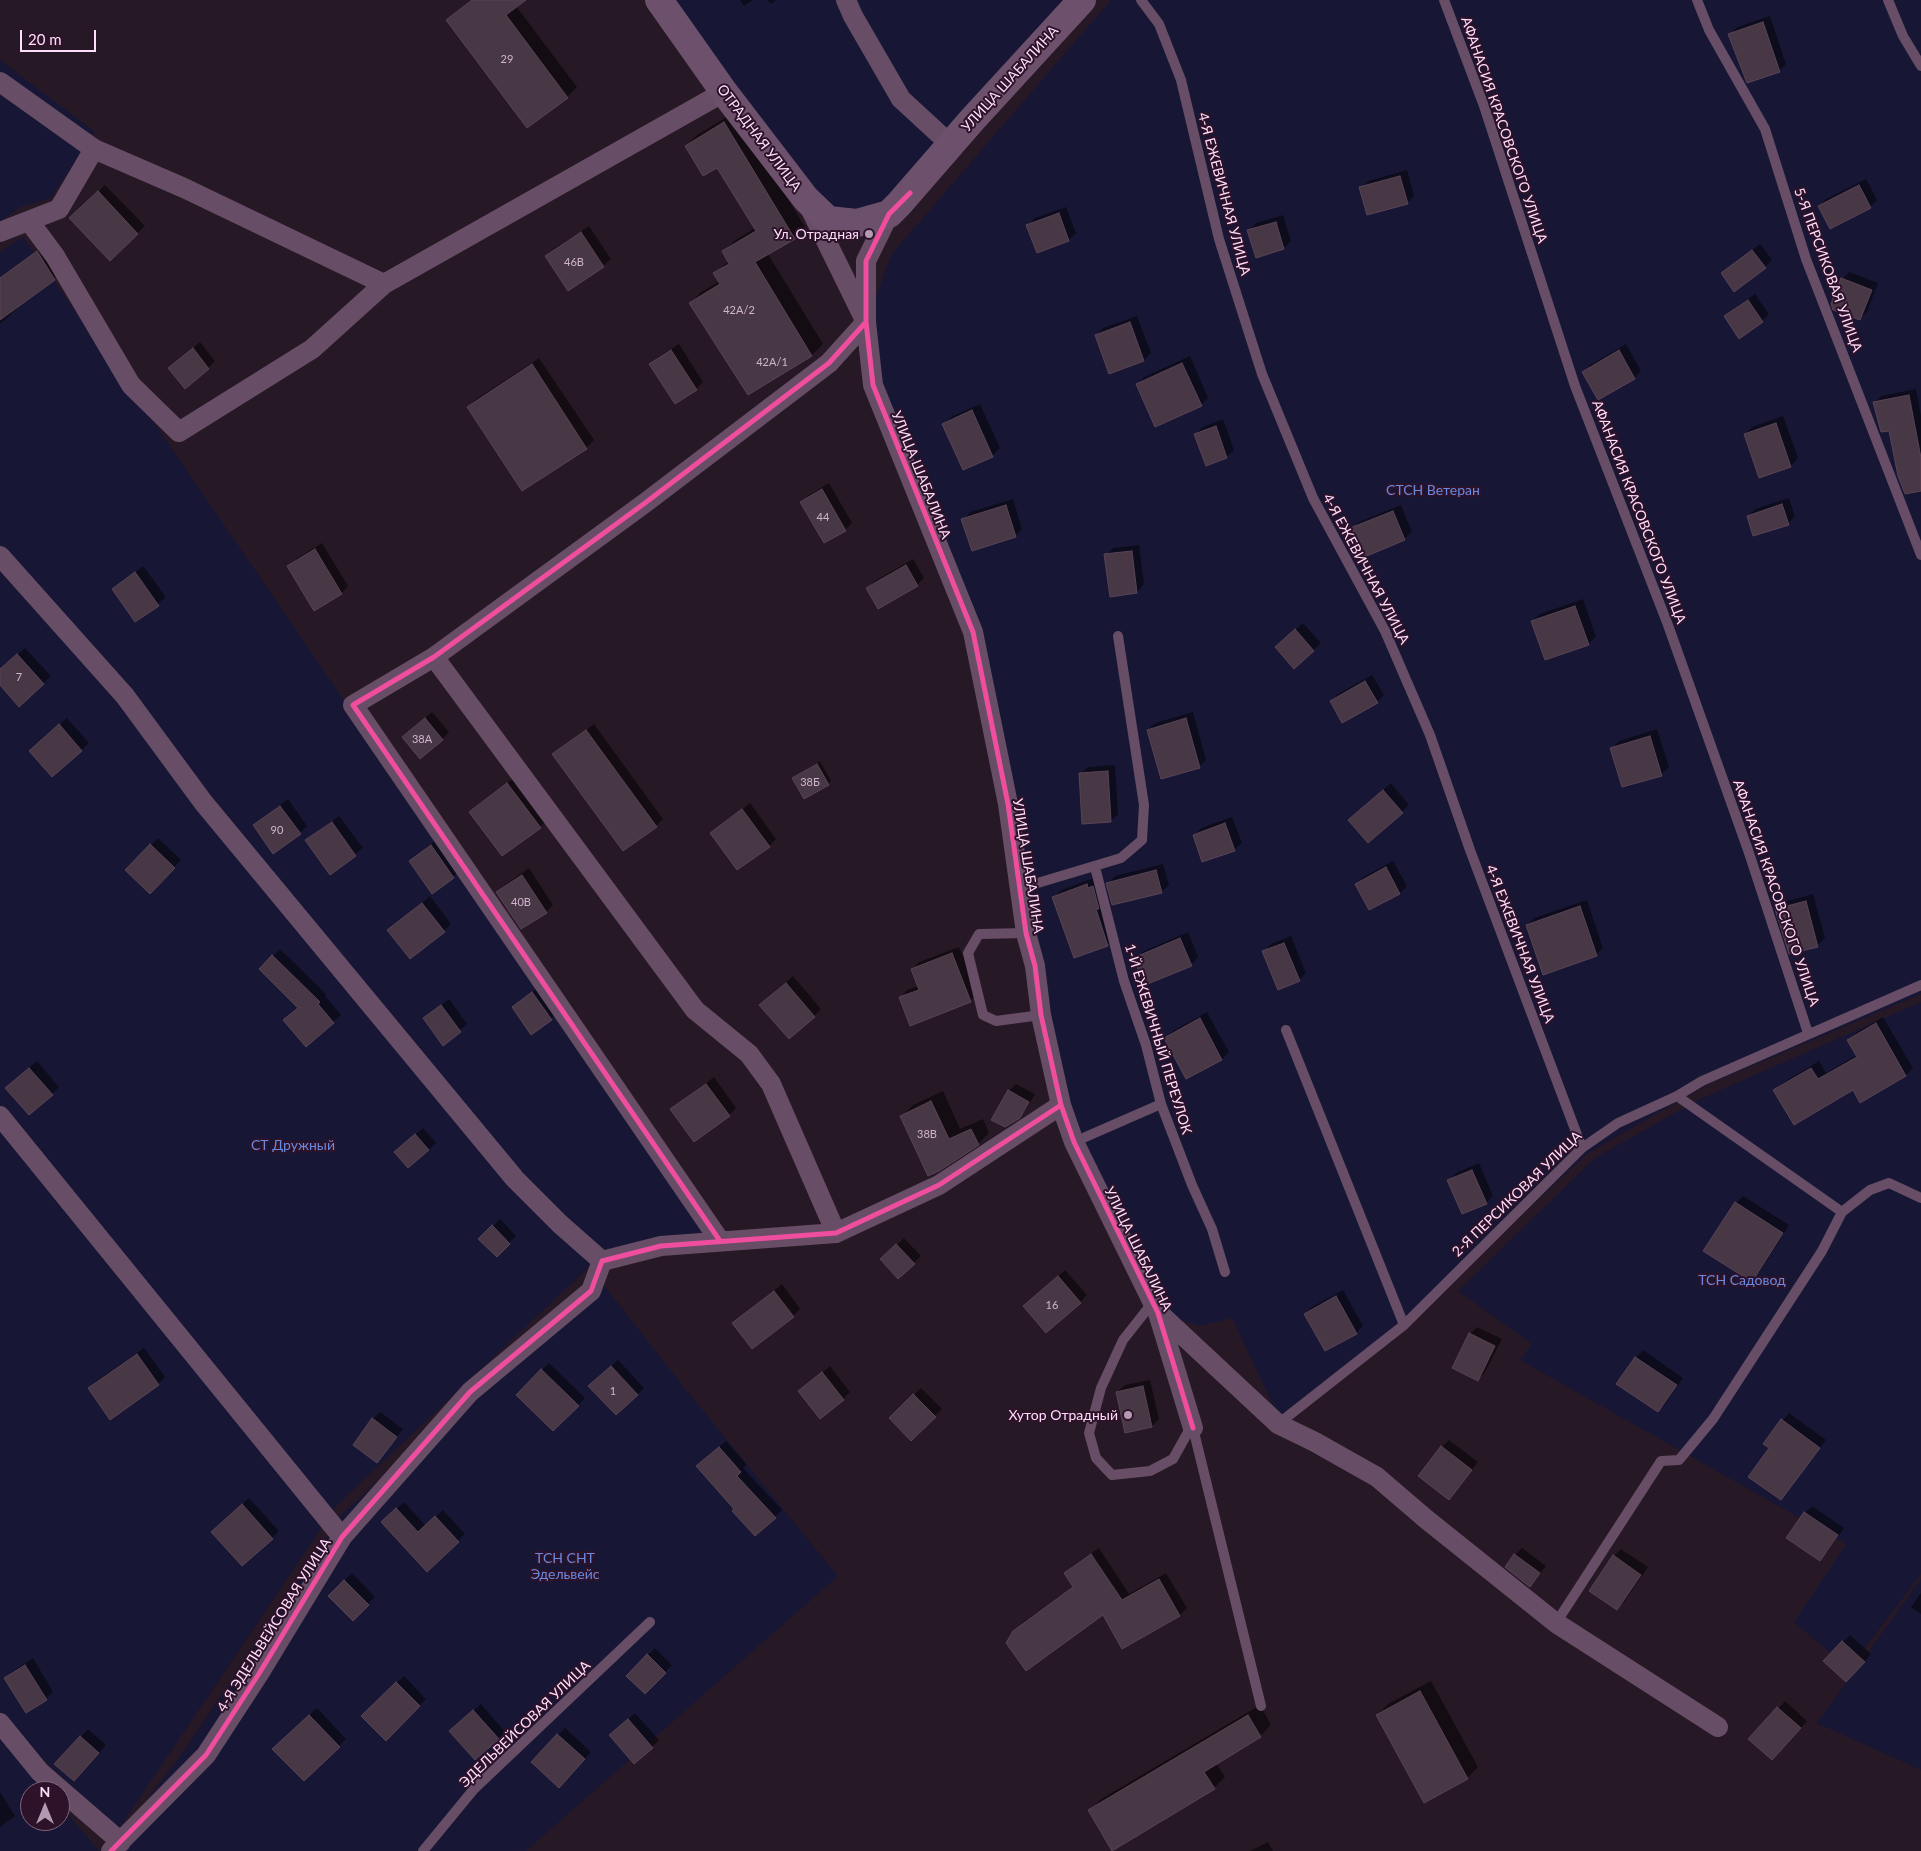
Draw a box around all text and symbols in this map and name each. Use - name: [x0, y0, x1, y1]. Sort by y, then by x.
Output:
- street label: АФАНАСИЯ КРАСОВСКОГО УЛИЦА: [1457, 15, 1551, 245]
- scale bar: [22, 20, 99, 52]
- street label: УЛИЦА ШАБАЛИНА: [958, 23, 1062, 135]
- text: 20 m: [28, 30, 62, 48]
- house number: 29: [501, 52, 513, 66]
- street label: ОТРАДНАЯ УЛИЦА: [713, 81, 805, 195]
- street label: 4-Я ЕЖЕВИЧНАЯ УЛИЦА: [1194, 111, 1254, 277]
- street label: 5-Я ПЕРСИКОВАЯ УЛИЦА: [1790, 186, 1866, 354]
- place label: Ул. Отрадная: [774, 226, 859, 242]
- marker: Ул. Отрадная: [863, 228, 875, 240]
- house number: 46В: [564, 255, 584, 269]
- house number: 42А/2: [723, 303, 755, 317]
- house number: 42А/1: [756, 355, 788, 369]
- street label: АФАНАСИЯ КРАСОВСКОГО УЛИЦА: [1588, 398, 1690, 626]
- street label: УЛИЦА ШАБАЛИНА: [888, 409, 954, 541]
- park label: СТСН Ветеран: [1386, 482, 1480, 498]
- street label: 4-Я ЕЖЕВИЧНАЯ УЛИЦА: [1319, 491, 1413, 647]
- house number: 44: [817, 510, 829, 524]
- house number: 7: [16, 670, 22, 684]
- house number: 38А: [412, 732, 432, 746]
- house number: 38Б: [800, 775, 820, 789]
- street label: АФАНАСИЯ КРАСОВСКОГО УЛИЦА: [1729, 778, 1823, 1008]
- street label: УЛИЦА ШАБАЛИНА: [1009, 797, 1047, 935]
- house number: 90: [271, 823, 283, 837]
- street label: 4-Я ЕЖЕВИЧНАЯ УЛИЦА: [1482, 863, 1558, 1025]
- house number: 40В: [511, 895, 531, 909]
- street label: 1-Й ЕЖЕВИЧНЫЙ ПЕРЕУЛОК: [1121, 942, 1195, 1136]
- house number: 38В: [917, 1127, 937, 1141]
- street label: 2-Я ПЕРСИКОВАЯ УЛИЦА: [1449, 1128, 1585, 1260]
- park label: СТ Дружный: [251, 1137, 335, 1153]
- street label: УЛИЦА ШАБАЛИНА: [1101, 1184, 1175, 1314]
- park label: ТСН Садовод: [1698, 1272, 1786, 1288]
- house number: 16: [1046, 1298, 1058, 1312]
- house number: 1: [610, 1384, 616, 1398]
- place label: Хутор Отрадный: [1008, 1407, 1118, 1423]
- marker: Хутор Отрадный: [1122, 1409, 1134, 1421]
- street label: 4-Я ЭДЕЛЬВЕЙСОВАЯ УЛИЦА: [213, 1535, 335, 1715]
- park label: ТСН СНТ Эдельвейс: [531, 1550, 599, 1582]
- street label: ЭДЕЛЬВЕЙСОВАЯ УЛИЦА: [456, 1657, 594, 1791]
- north arrow: [20, 1781, 70, 1831]
- text: N: [40, 1783, 50, 1800]

